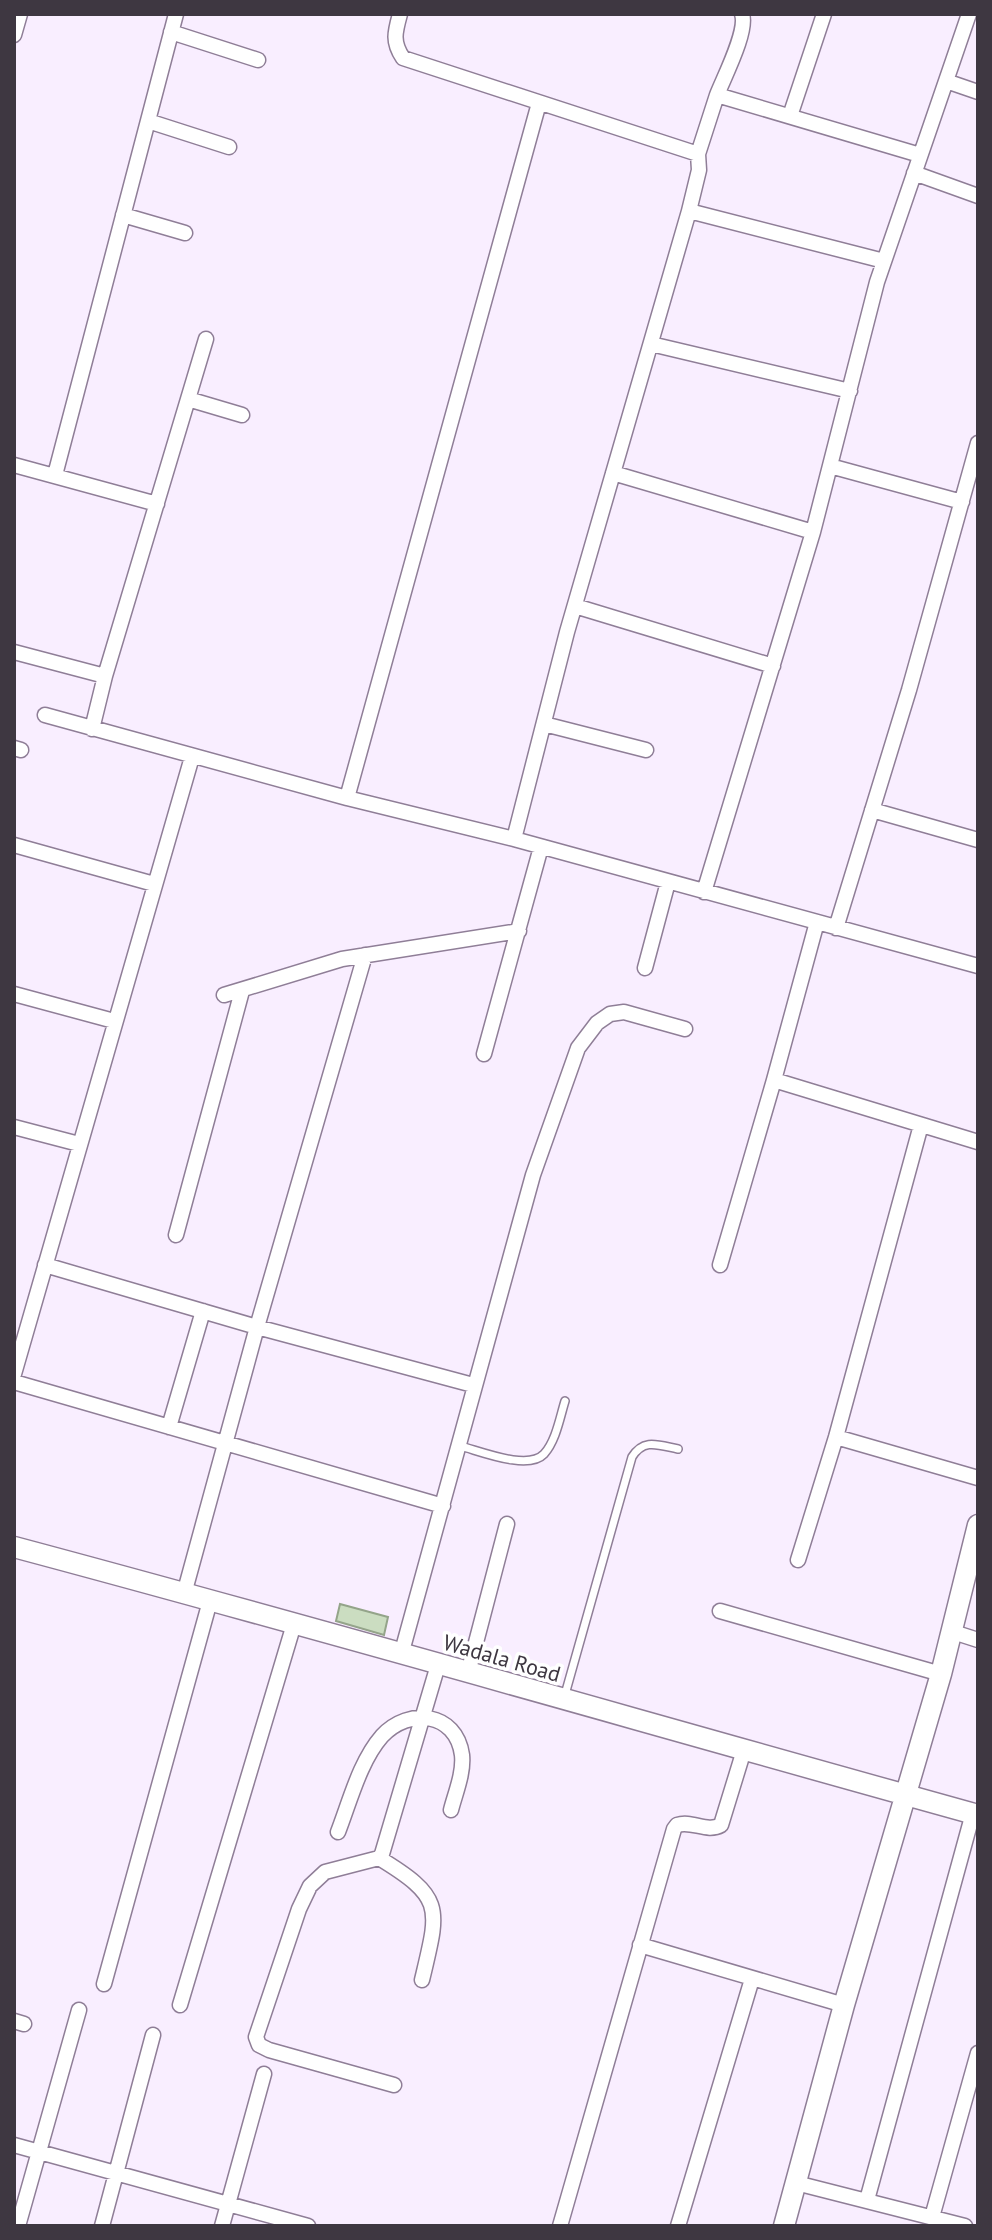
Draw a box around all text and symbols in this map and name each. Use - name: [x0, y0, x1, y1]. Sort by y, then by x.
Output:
- street label: Wadala Road: [440, 1628, 564, 1688]

